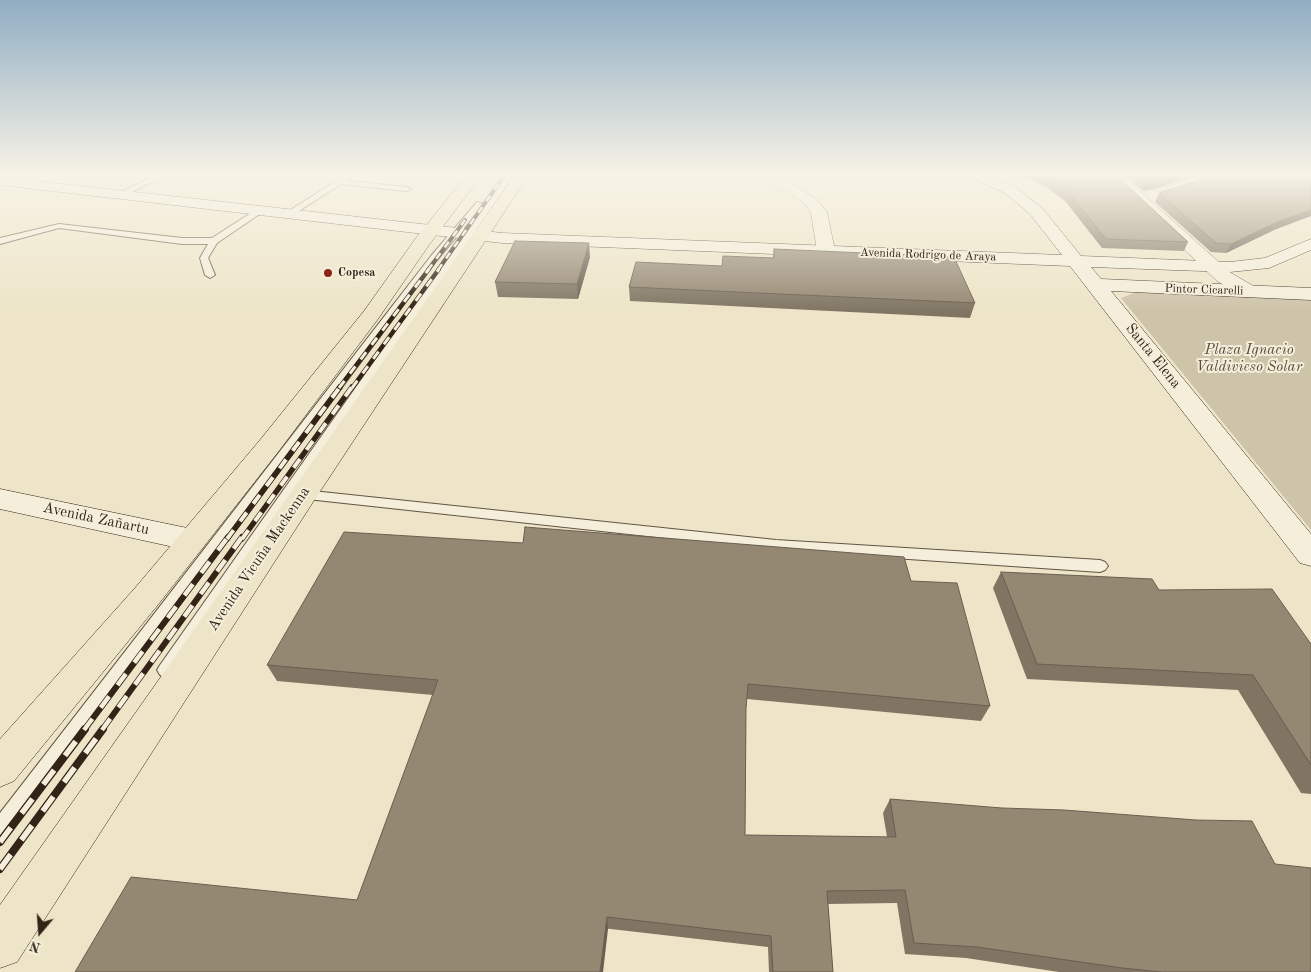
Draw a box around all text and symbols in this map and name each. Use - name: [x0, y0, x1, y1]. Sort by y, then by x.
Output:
- street label: Avenida Rodrigo de Araya: [859, 245, 997, 265]
- place label: Copesa: [338, 266, 375, 280]
- marker: Copesa: [322, 267, 334, 279]
- street label: Pintor Cicarelli: [1164, 281, 1244, 299]
- street label: Santa Elena: [1121, 320, 1185, 392]
- park label: Plaza Ignacio Valdivieso Solar: [1196, 341, 1302, 376]
- street label: Avenida Vicuña Mackenna: [204, 483, 314, 635]
- street label: Avenida Zañartu: [41, 499, 151, 539]
- north arrow: [15, 907, 65, 957]
- text: N: [28, 938, 43, 955]

